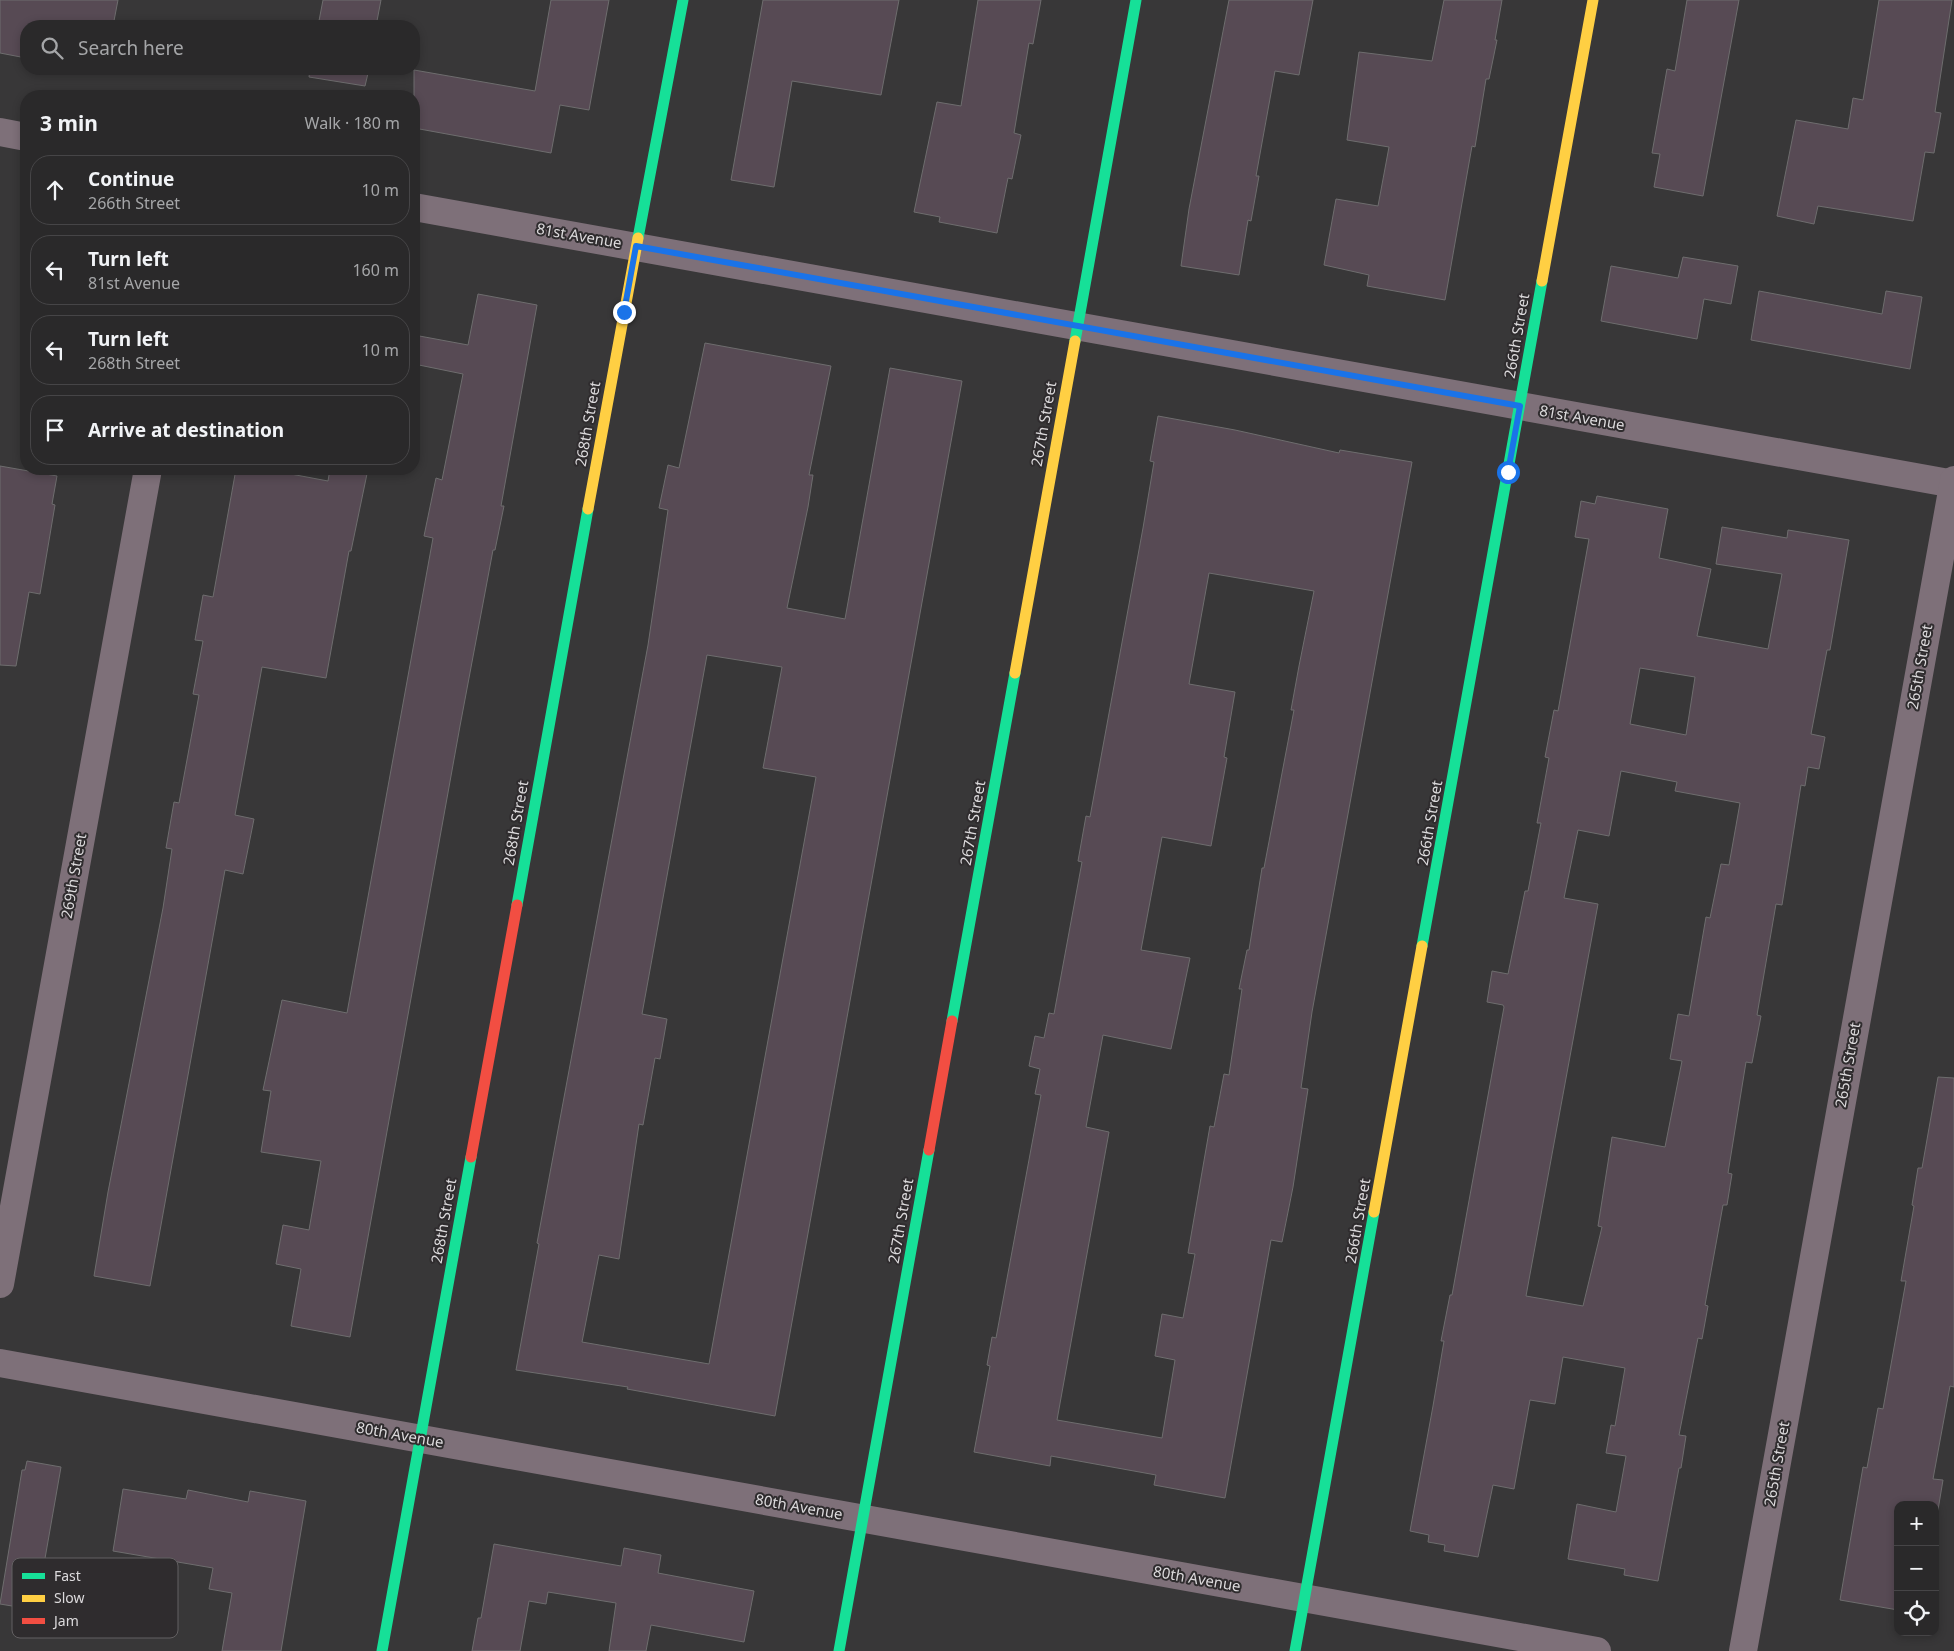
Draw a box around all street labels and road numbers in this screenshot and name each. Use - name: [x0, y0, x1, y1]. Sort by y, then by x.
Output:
- street label: 81st Avenue: [535, 218, 623, 252]
- street label: 266th Street: [1499, 291, 1533, 380]
- street label: 268th Street: [570, 379, 604, 468]
- street label: 267th Street: [1026, 379, 1060, 468]
- street label: 81st Avenue: [1538, 400, 1626, 434]
- street label: 265th Street: [1902, 622, 1936, 711]
- street label: 268th Street: [498, 778, 532, 867]
- street label: 267th Street: [955, 778, 989, 867]
- street label: 266th Street: [1412, 778, 1446, 867]
- street label: 269th Street: [56, 831, 90, 920]
- street label: 265th Street: [1830, 1020, 1864, 1109]
- street label: 268th Street: [426, 1176, 460, 1265]
- street label: 267th Street: [883, 1176, 917, 1265]
- street label: 266th Street: [1340, 1176, 1374, 1265]
- street label: 80th Avenue: [355, 1416, 445, 1452]
- street label: 265th Street: [1759, 1419, 1793, 1508]
- street label: 80th Avenue: [754, 1488, 844, 1524]
- street label: 80th Avenue: [1152, 1560, 1242, 1596]

